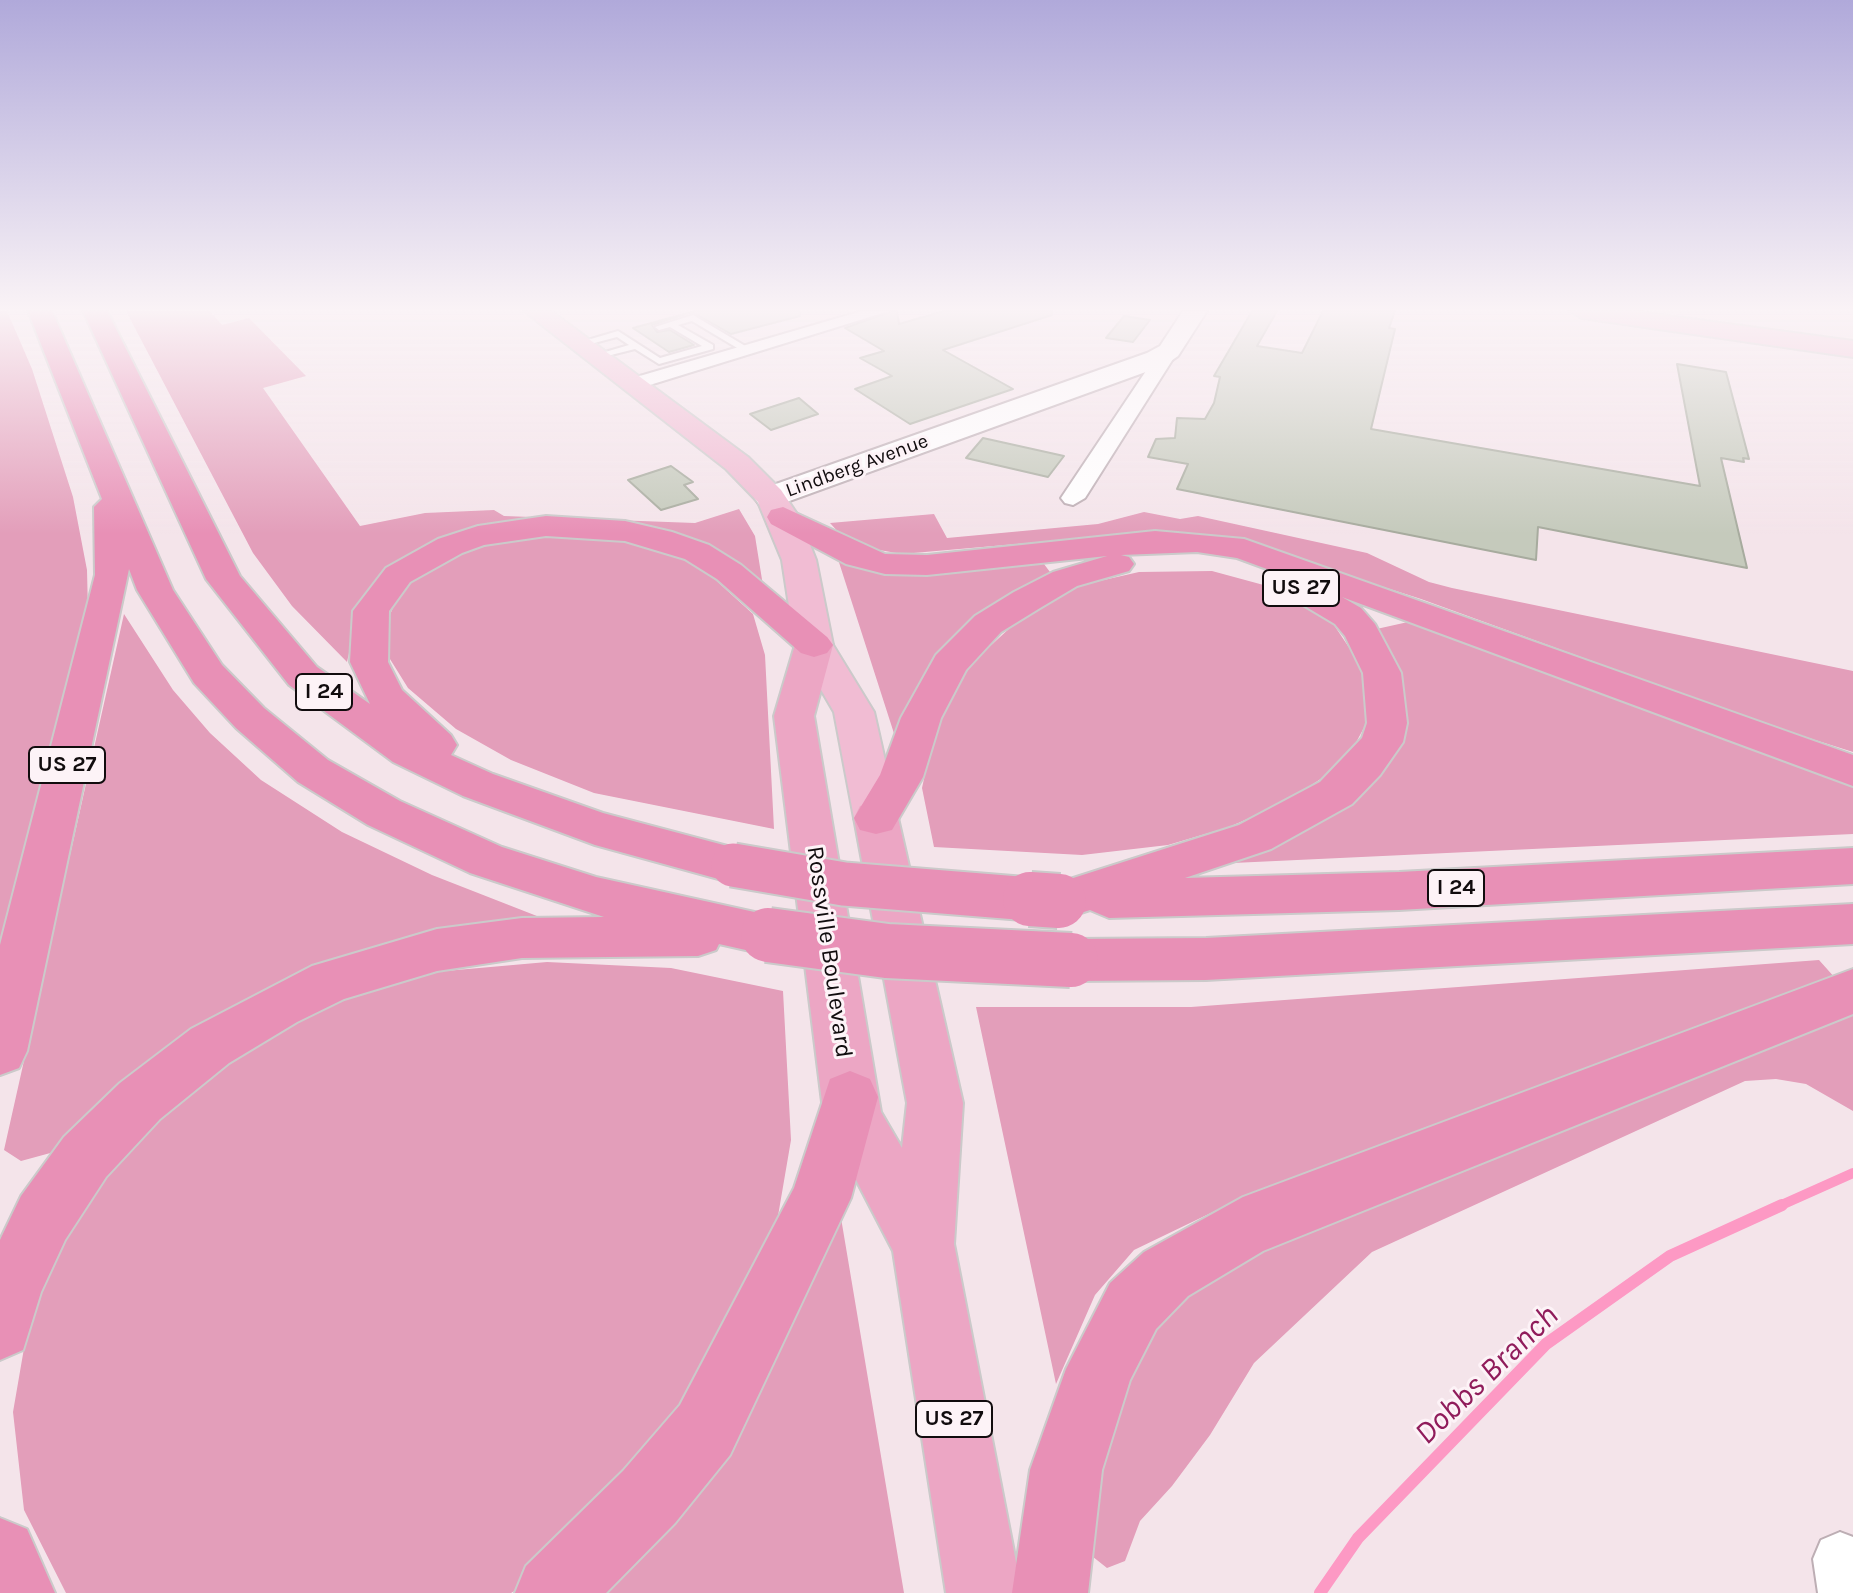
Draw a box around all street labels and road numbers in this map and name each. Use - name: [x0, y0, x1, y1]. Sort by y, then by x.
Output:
- street label: Lindberg Avenue: [782, 429, 932, 503]
- road number: US 27: [1263, 570, 1339, 606]
- road number: I 24: [296, 674, 352, 710]
- road number: US 27: [29, 747, 105, 783]
- street label: Rossville Boulevard: [800, 844, 858, 1060]
- road number: I 24: [1428, 870, 1484, 906]
- road number: US 27: [916, 1401, 992, 1437]

